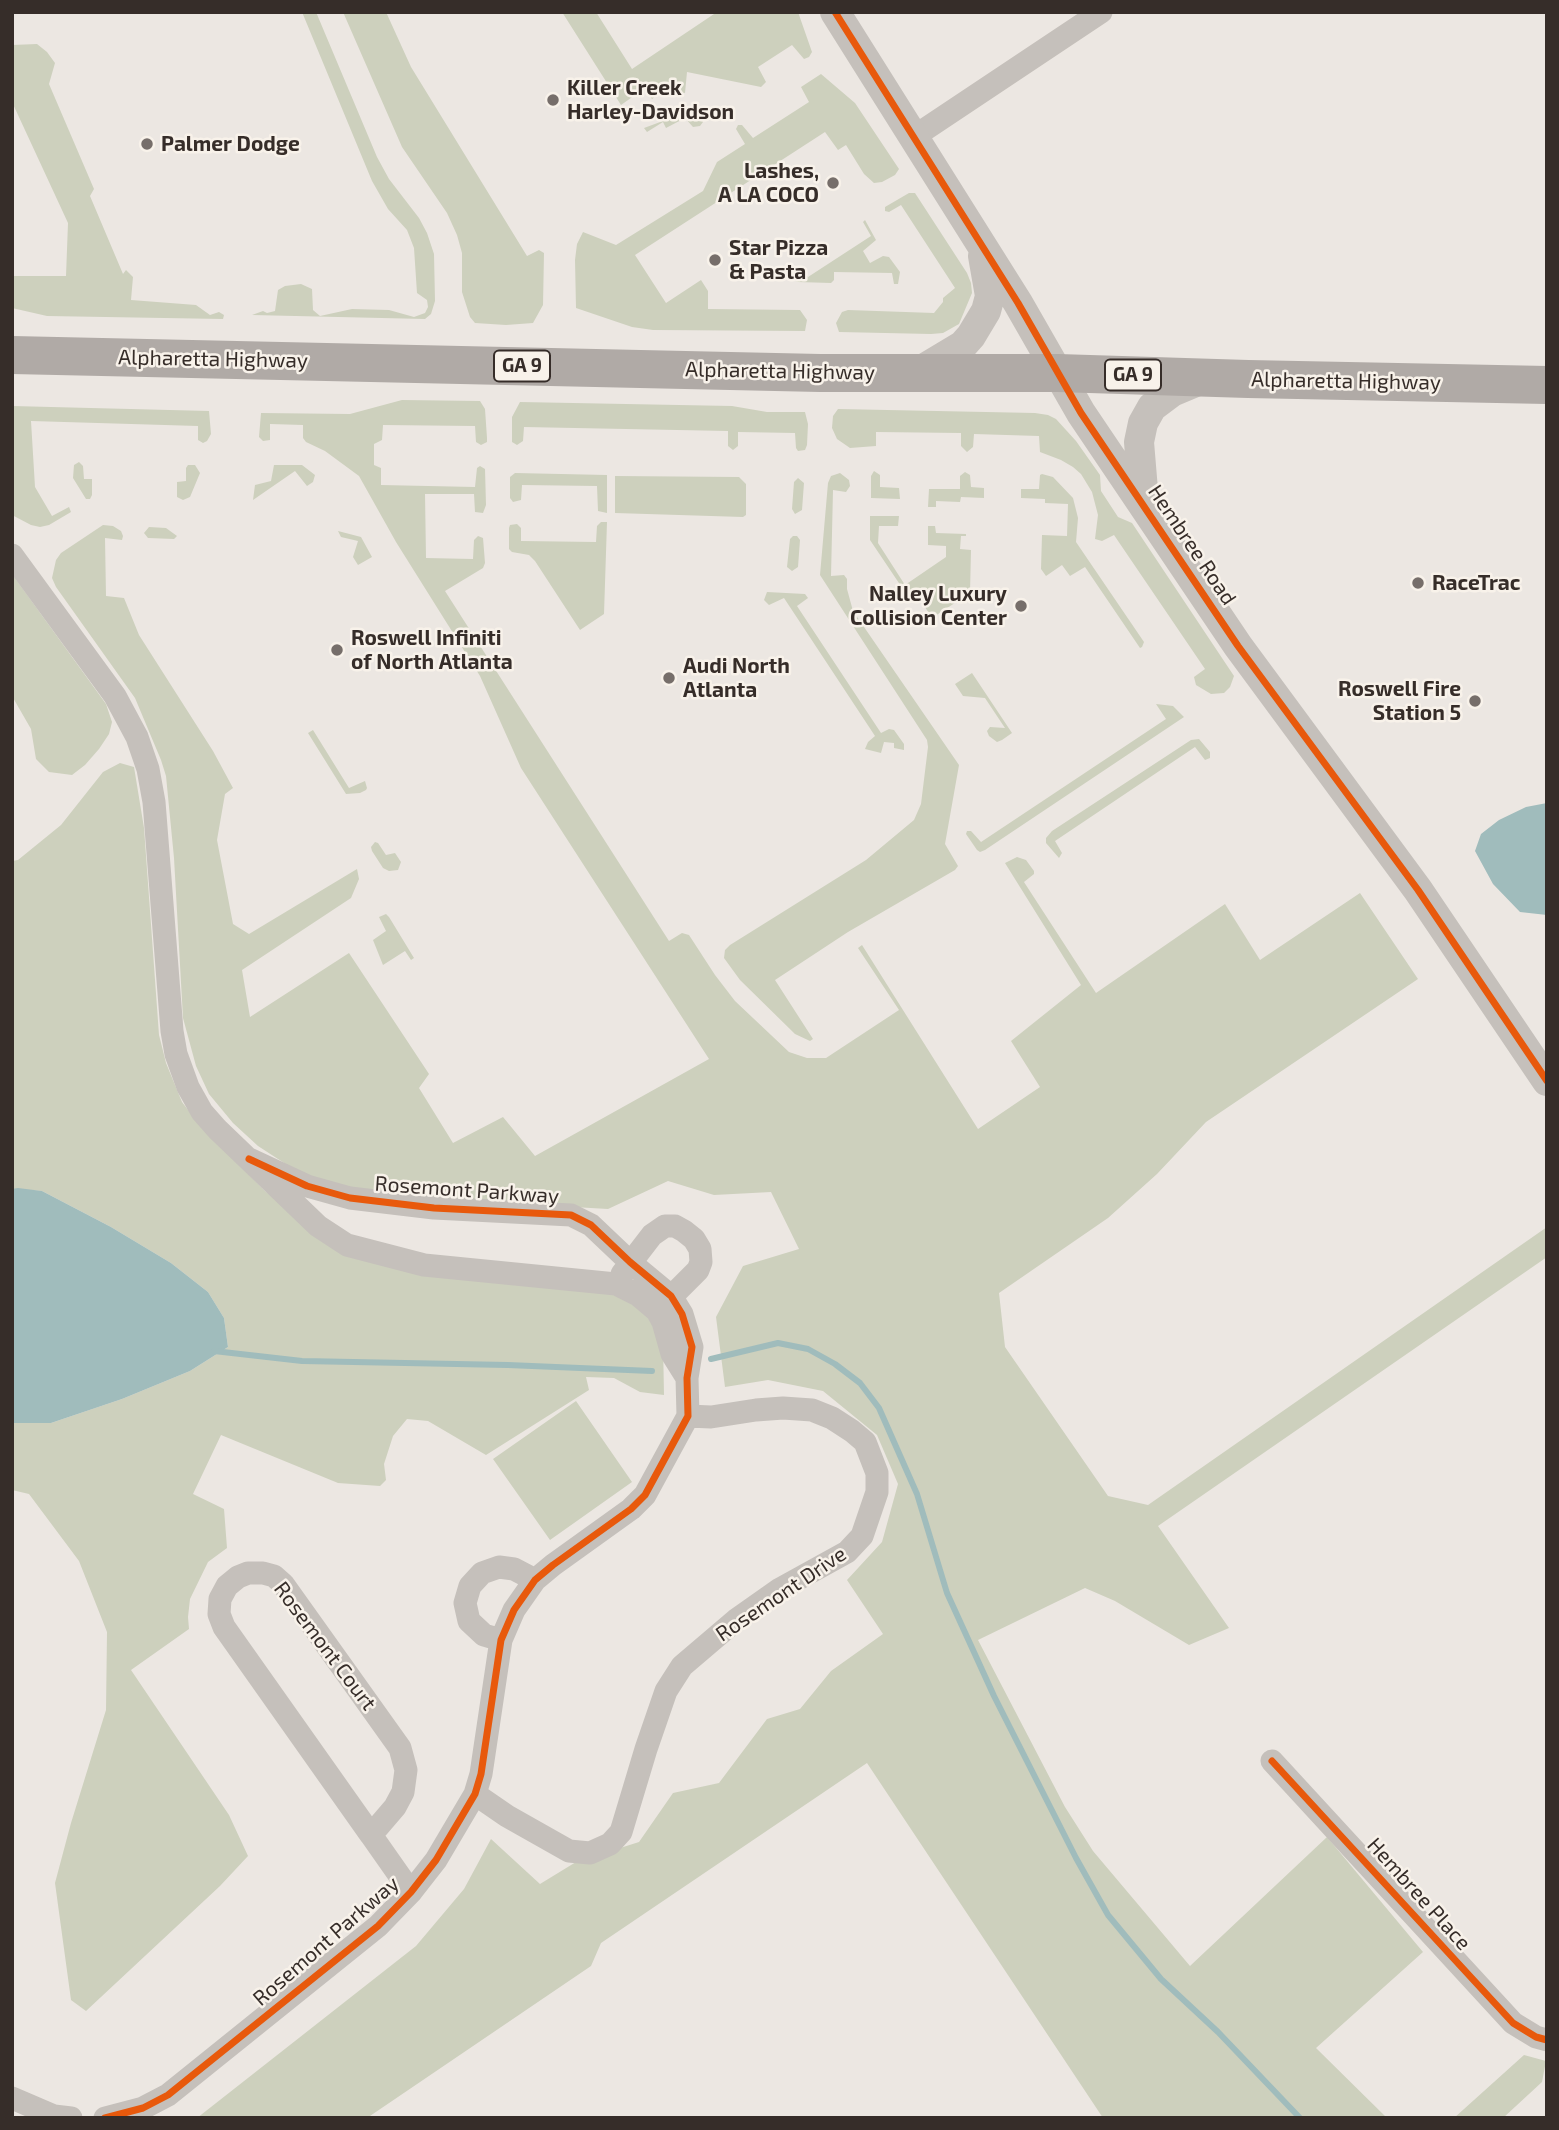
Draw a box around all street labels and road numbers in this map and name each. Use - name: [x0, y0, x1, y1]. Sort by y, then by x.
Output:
- street label: Alpharetta Highway: [118, 345, 308, 373]
- road number: GA 9: [494, 350, 550, 382]
- street label: Alpharetta Highway: [685, 357, 875, 385]
- road number: GA 9: [1105, 360, 1161, 390]
- street label: Alpharetta Highway: [1251, 367, 1441, 395]
- street label: Hembree Road: [1143, 480, 1241, 610]
- street label: Rosemont Parkway: [374, 1171, 560, 1209]
- street label: Rosemont Drive: [711, 1541, 851, 1647]
- street label: Rosemont Court: [269, 1577, 381, 1715]
- street label: Hembree Place: [1362, 1833, 1476, 1955]
- street label: Rosemont Parkway: [248, 1871, 404, 2011]

